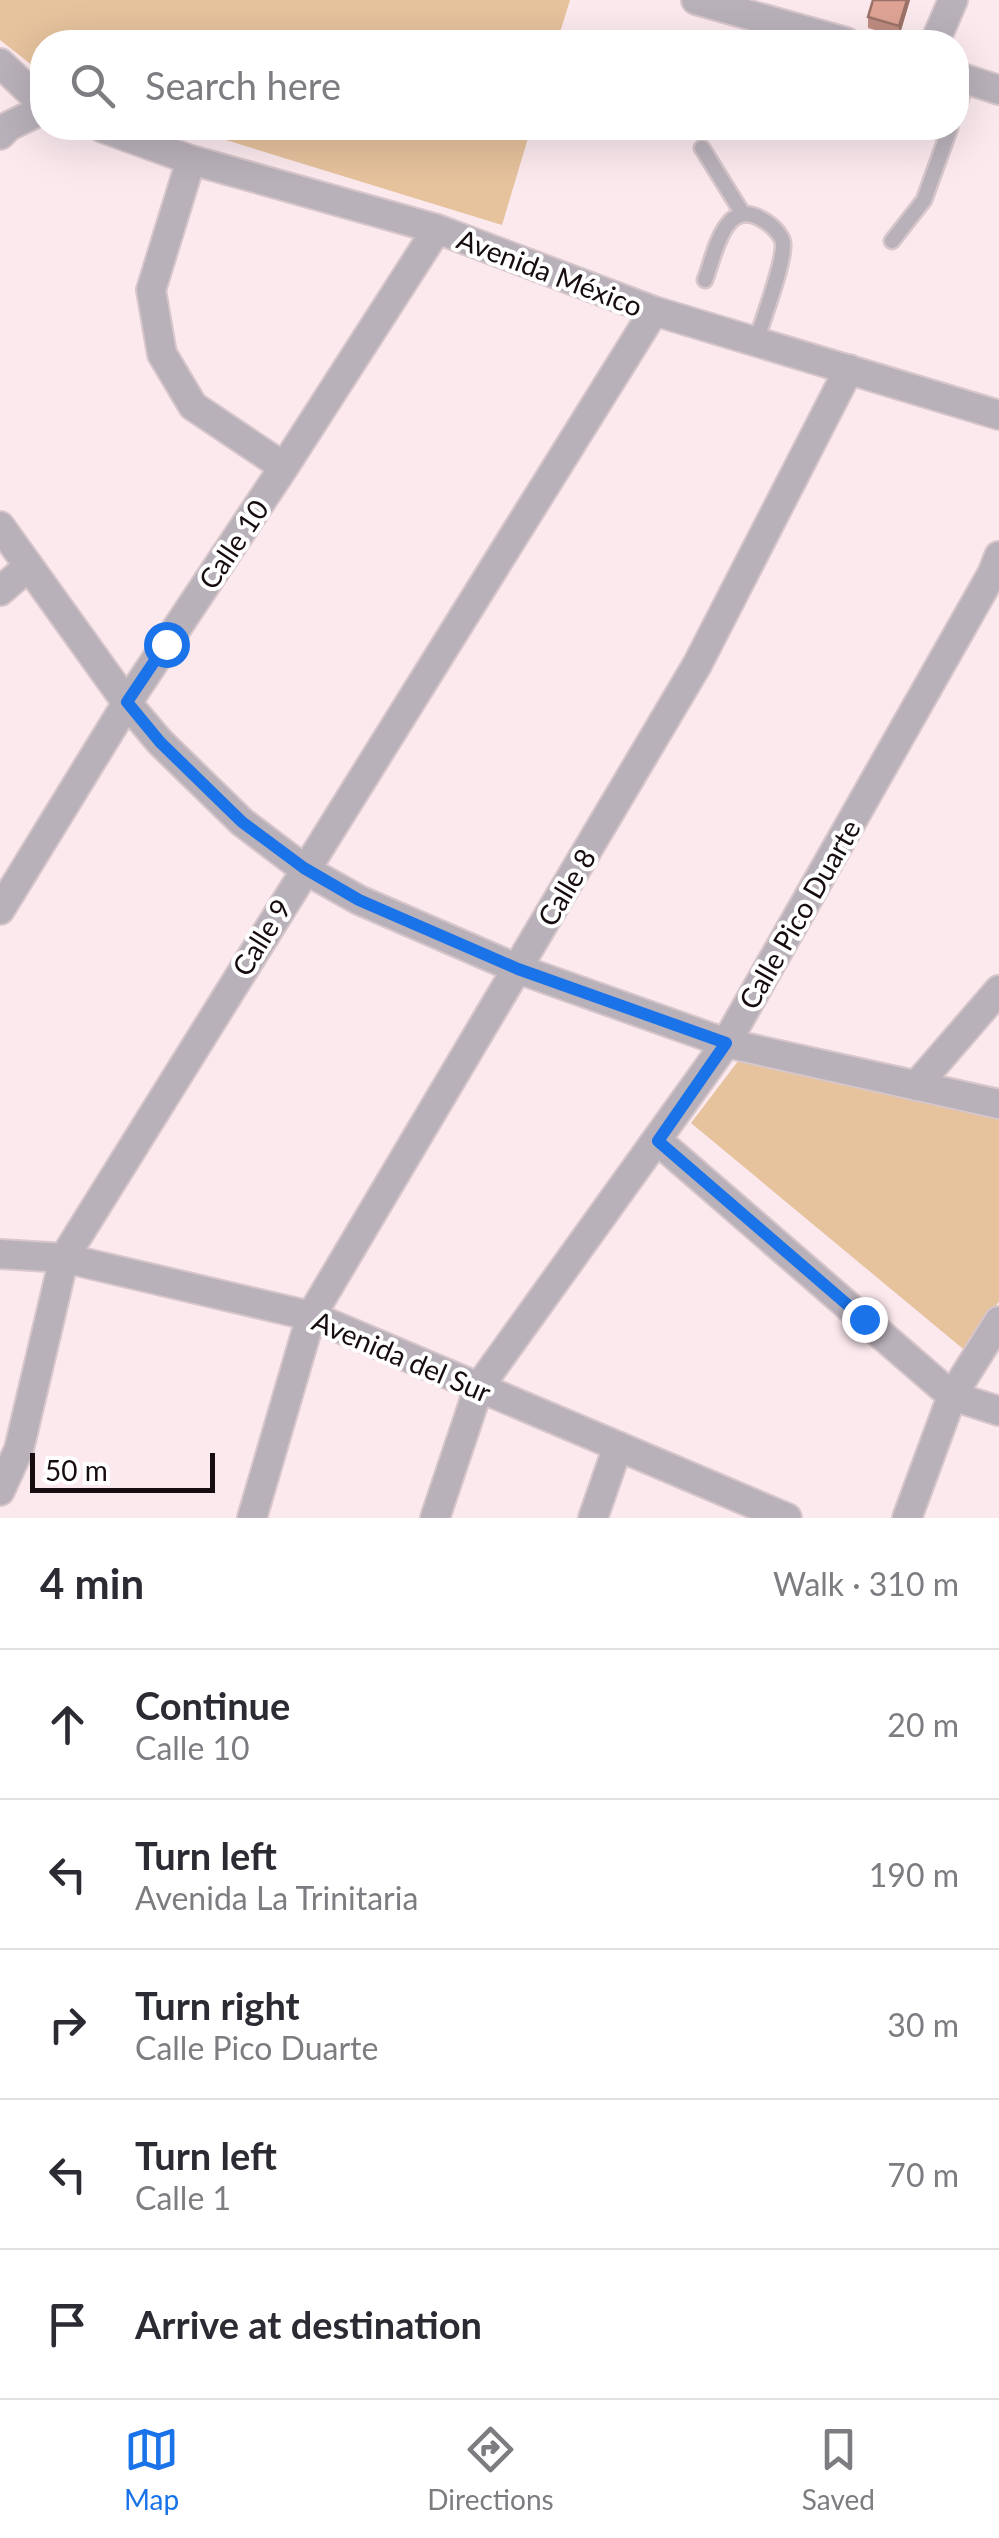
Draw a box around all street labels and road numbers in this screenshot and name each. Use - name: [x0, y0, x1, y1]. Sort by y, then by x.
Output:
- street label: Avenida México: [453, 221, 647, 323]
- street label: Calle 10: [191, 493, 275, 595]
- street label: Calle Pico Duarte: [731, 813, 867, 1015]
- street label: Calle 8: [530, 842, 602, 932]
- street label: Calle 9: [224, 892, 298, 982]
- street label: Avenida del Sur: [308, 1303, 496, 1409]

